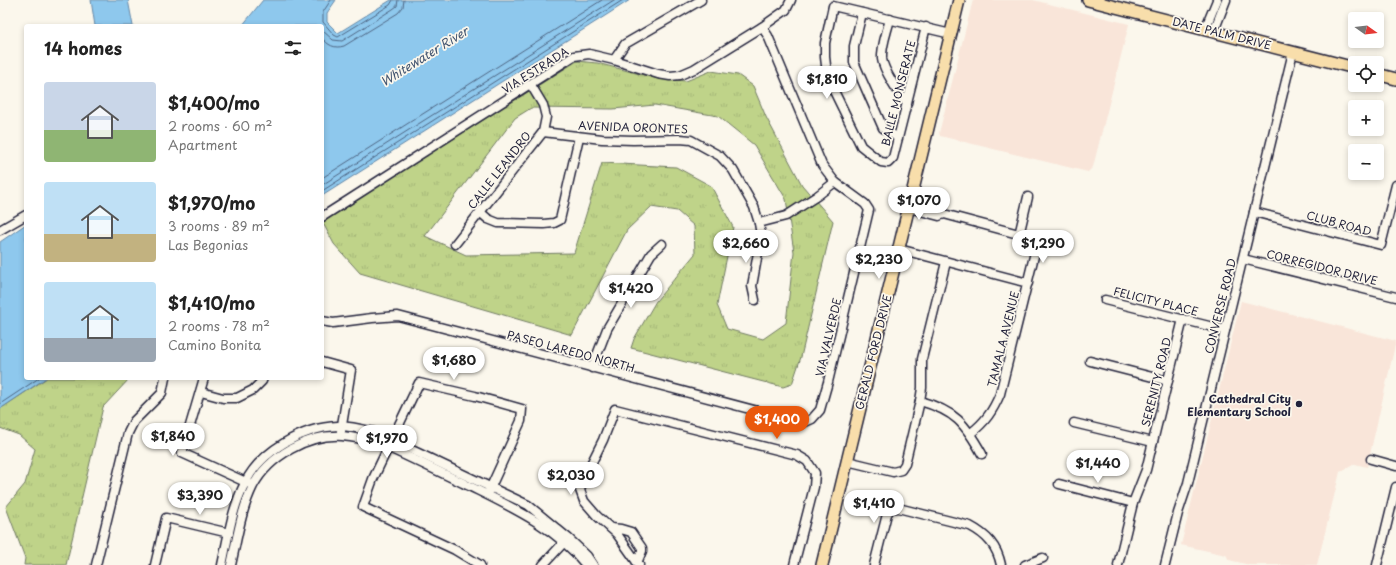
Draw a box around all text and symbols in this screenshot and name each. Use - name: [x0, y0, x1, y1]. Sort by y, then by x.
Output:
- north arrow: [1348, 12, 1384, 48]
- map controls: [1348, 12, 1384, 180]
- street label: DATE PALM DRIVE: [1171, 13, 1273, 54]
- water label: Whitewater River: [377, 21, 473, 90]
- text: 14 homes: [44, 35, 122, 61]
- icon: filters: [282, 37, 304, 59]
- street label: BALLE MONSERATE: [877, 38, 919, 148]
- street label: VIA ESTRADA: [498, 43, 572, 97]
- button: locate: [1348, 56, 1384, 92]
- pin: $1,810: [794, 66, 860, 100]
- text: $1,810: [806, 69, 848, 88]
- text: $1,400/mo: [168, 90, 260, 116]
- icon: home: [76, 98, 124, 146]
- button: +: [1348, 100, 1384, 136]
- text: 2 rooms · 60 m²: [168, 116, 273, 135]
- street label: AVENIDA ORONTES: [578, 117, 688, 137]
- street label: CALLE LEANDRO: [463, 128, 535, 212]
- text: Apartment: [168, 135, 237, 154]
- button: −: [1348, 144, 1384, 180]
- pin: $1,070: [886, 187, 952, 221]
- text: $1,970/mo: [168, 190, 255, 216]
- text: $1,070: [897, 190, 941, 209]
- icon: home: [76, 198, 124, 246]
- street label: CLUB ROAD: [1305, 206, 1373, 240]
- text: 3 rooms · 89 m²: [168, 216, 270, 235]
- pin: $2,660: [713, 230, 779, 264]
- pin: $1,290: [1010, 230, 1076, 264]
- text: $2,660: [722, 233, 770, 252]
- text: $1,290: [1021, 233, 1065, 252]
- text: Las Begonias: [168, 235, 248, 254]
- street label: CORREGIDOR DRIVE: [1265, 245, 1379, 289]
- pin: $2,230: [846, 246, 912, 280]
- text: $2,230: [855, 249, 903, 268]
- street label: CONVERSE ROAD: [1200, 256, 1240, 356]
- pin: $1,420: [598, 275, 664, 309]
- text: $1,420: [609, 278, 653, 297]
- street label: FELICITY PLACE: [1112, 282, 1200, 320]
- street label: TAMALA AVENUE: [983, 289, 1023, 389]
- text: $1,410/mo: [168, 290, 255, 316]
- street label: GERALD FORD DRIVE: [850, 293, 896, 411]
- street label: VIA VALVERDE: [811, 296, 845, 378]
- icon: home: [76, 298, 124, 346]
- text: 2 rooms · 78 m²: [168, 316, 270, 335]
- street label: PASEO LAREDO NORTH: [505, 326, 637, 376]
- text: Camino Bonita: [168, 335, 261, 354]
- street label: SERENITY ROAD: [1137, 335, 1175, 429]
- pin: $1,680: [421, 347, 487, 381]
- text: $1,680: [432, 350, 476, 369]
- place label: Cathedral City Elementary School: [1187, 390, 1291, 420]
- marker: Cathedral City Elementary School: [1294, 399, 1304, 409]
- pin: $1,400: [744, 406, 810, 440]
- text: $1,400: [754, 409, 800, 428]
- pin: $1,840: [140, 423, 206, 457]
- pin: $1,970: [354, 425, 420, 459]
- text: $1,840: [151, 426, 195, 445]
- text: $1,970: [366, 428, 408, 447]
- pin: $1,440: [1065, 450, 1131, 484]
- text: $1,440: [1075, 453, 1121, 472]
- pin: $2,030: [538, 462, 604, 496]
- text: $2,030: [547, 465, 595, 484]
- pin: $3,390: [167, 482, 233, 516]
- text: $3,390: [177, 485, 223, 504]
- pin: $1,410: [841, 490, 907, 524]
- text: $1,410: [853, 493, 895, 512]

